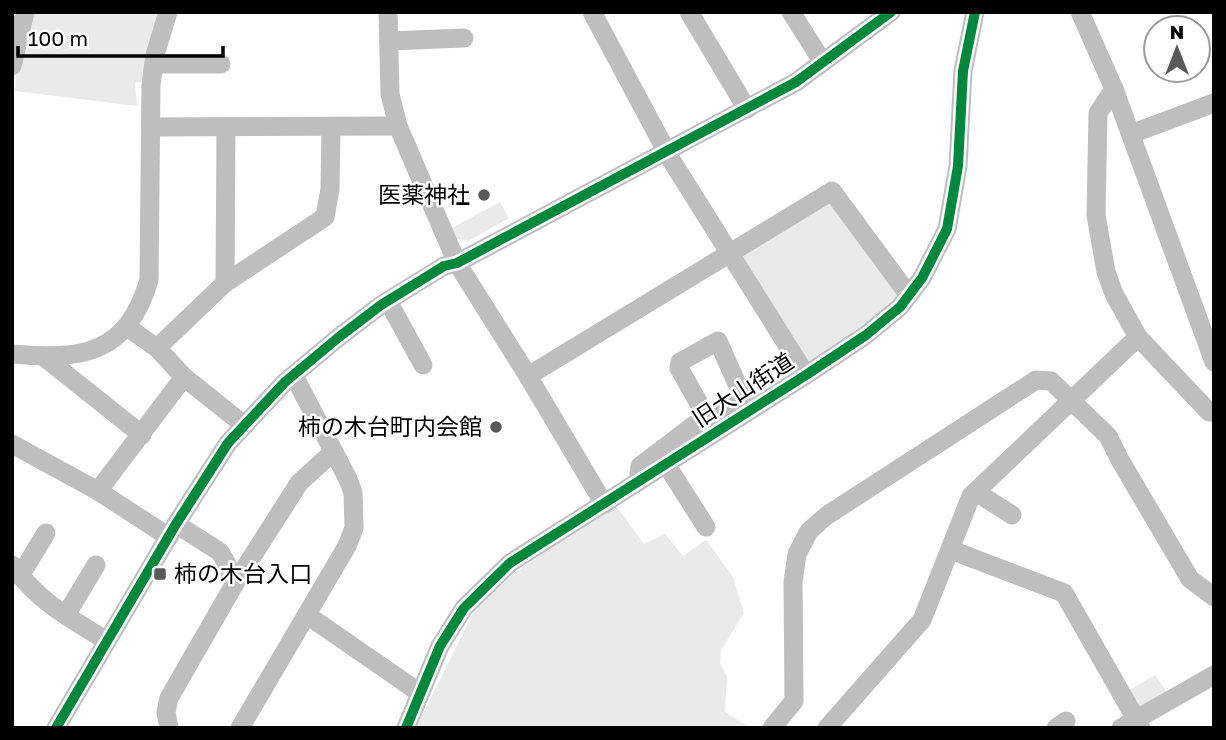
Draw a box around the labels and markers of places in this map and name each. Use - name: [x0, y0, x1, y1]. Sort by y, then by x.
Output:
- place label: 医薬神社: [378, 180, 470, 208]
- marker: 医薬神社: [476, 187, 492, 203]
- place label: 柿の木台町内会館: [298, 412, 482, 440]
- marker: 柿の木台町内会館: [488, 419, 504, 435]
- place label: 柿の木台入口: [174, 559, 312, 587]
- marker: 柿の木台入口: [152, 566, 168, 582]

